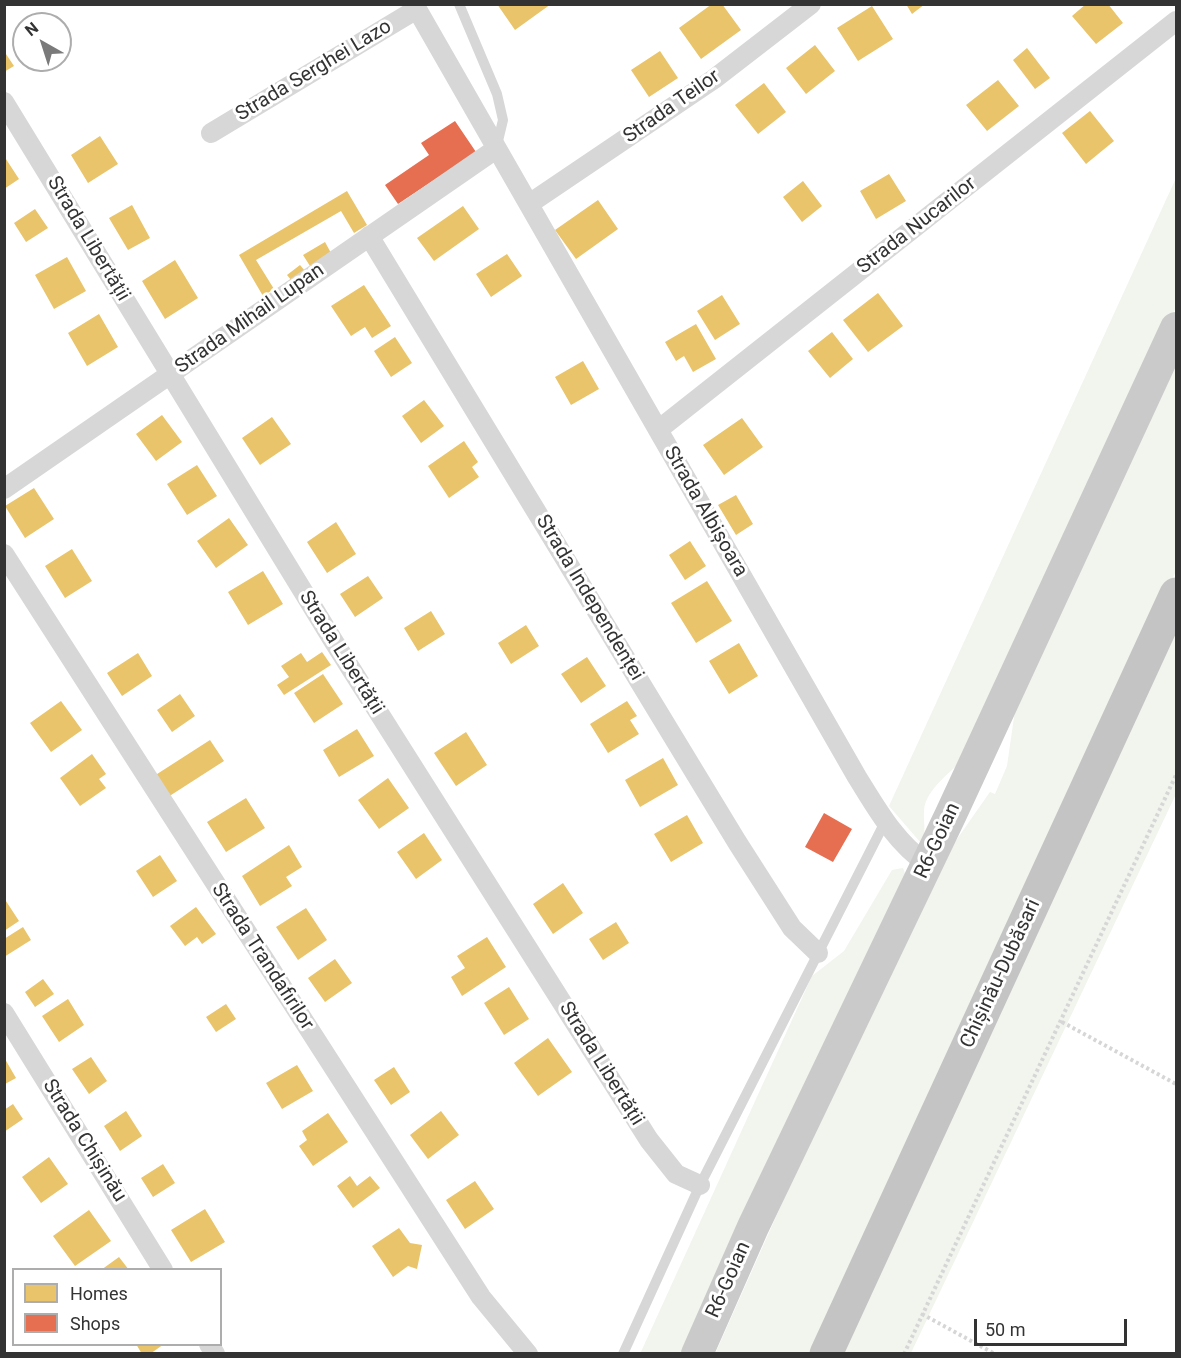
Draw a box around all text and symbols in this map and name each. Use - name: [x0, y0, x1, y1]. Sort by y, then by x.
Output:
- north arrow: [12, 12, 72, 72]
- street label: Strada Serghei Lazo: [232, 15, 396, 127]
- text: N: [21, 18, 42, 40]
- street label: Strada Teilor: [619, 65, 725, 149]
- street label: Strada Libertății: [41, 172, 135, 306]
- street label: Strada Nucarilor: [853, 172, 981, 280]
- street label: Strada Mihail Lupan: [171, 259, 329, 379]
- street label: Strada Albișoara: [658, 442, 752, 582]
- street label: Strada Independenței: [530, 511, 648, 685]
- street label: Strada Libertății: [293, 587, 389, 719]
- street label: R6-Goian: [910, 799, 966, 883]
- street label: Strada Trandafirilor: [206, 879, 318, 1035]
- street label: Chișinău-Dubăsari: [956, 896, 1046, 1052]
- street label: Strada Libertății: [553, 998, 649, 1130]
- street label: Strada Chișinău: [37, 1075, 131, 1207]
- street label: R6-Goian: [702, 1238, 756, 1322]
- legend: [12, 1268, 222, 1346]
- text: Homes: [70, 1283, 128, 1304]
- scale bar: [977, 1307, 1130, 1345]
- text: Shops: [70, 1313, 120, 1334]
- text: 50 m: [985, 1319, 1025, 1340]

